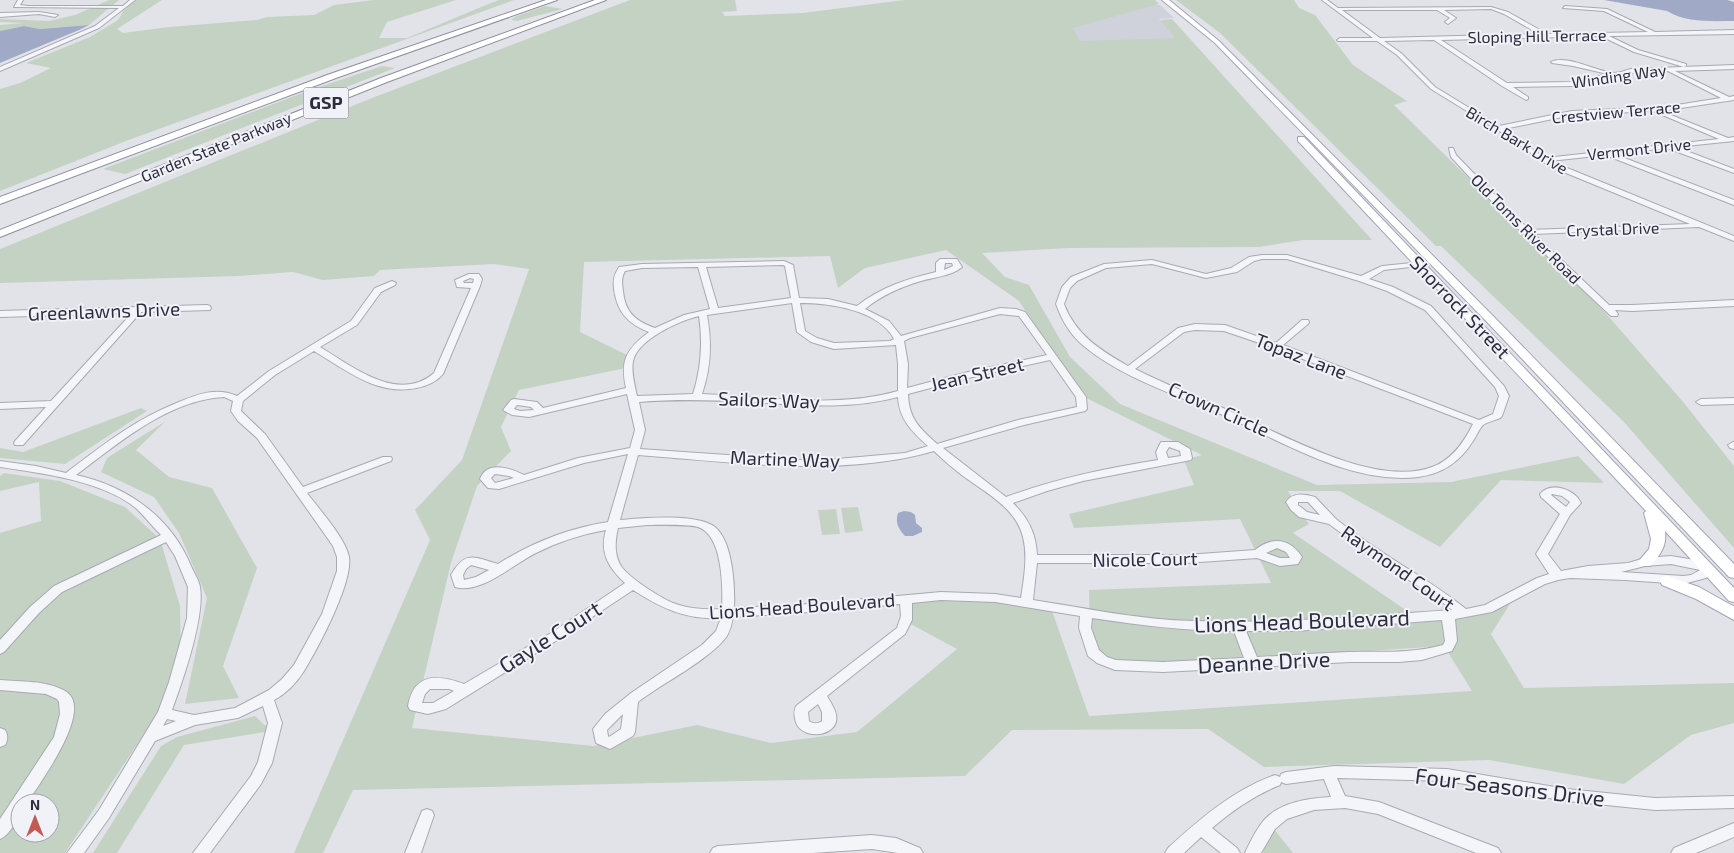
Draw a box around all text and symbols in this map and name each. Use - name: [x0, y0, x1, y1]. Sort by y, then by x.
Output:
- street label: Sloping Hill Terrace: [1467, 25, 1607, 46]
- street label: Winding Way: [1570, 59, 1668, 92]
- road number: GSP: [304, 88, 348, 119]
- street label: Crestview Terrace: [1551, 96, 1681, 127]
- street label: Birch Bark Drive: [1463, 102, 1572, 177]
- street label: Garden State Parkway: [138, 107, 294, 185]
- street label: Vermont Drive: [1586, 134, 1692, 163]
- street label: Old Toms River Road: [1468, 170, 1585, 287]
- street label: Crystal Drive: [1566, 217, 1660, 240]
- street label: Shorrock Street: [1406, 250, 1515, 363]
- street label: Greenlawns Drive: [27, 296, 181, 325]
- street label: Topaz Lane: [1252, 328, 1350, 384]
- street label: Jean Street: [928, 352, 1026, 395]
- street label: Crown Circle: [1165, 376, 1273, 441]
- street label: Sailors Way: [718, 386, 820, 413]
- street label: Martine Way: [730, 445, 840, 472]
- street label: Raymond Court: [1337, 520, 1459, 615]
- street label: Nicole Court: [1092, 546, 1198, 571]
- street label: Lions Head Boulevard: [708, 588, 896, 623]
- street label: Gayle Court: [494, 595, 605, 678]
- street label: Lions Head Boulevard: [1194, 603, 1410, 637]
- street label: Deanne Drive: [1197, 645, 1331, 677]
- street label: Four Seasons Drive: [1414, 761, 1606, 811]
- north arrow: [10, 793, 60, 843]
- text: N: [30, 796, 40, 813]

